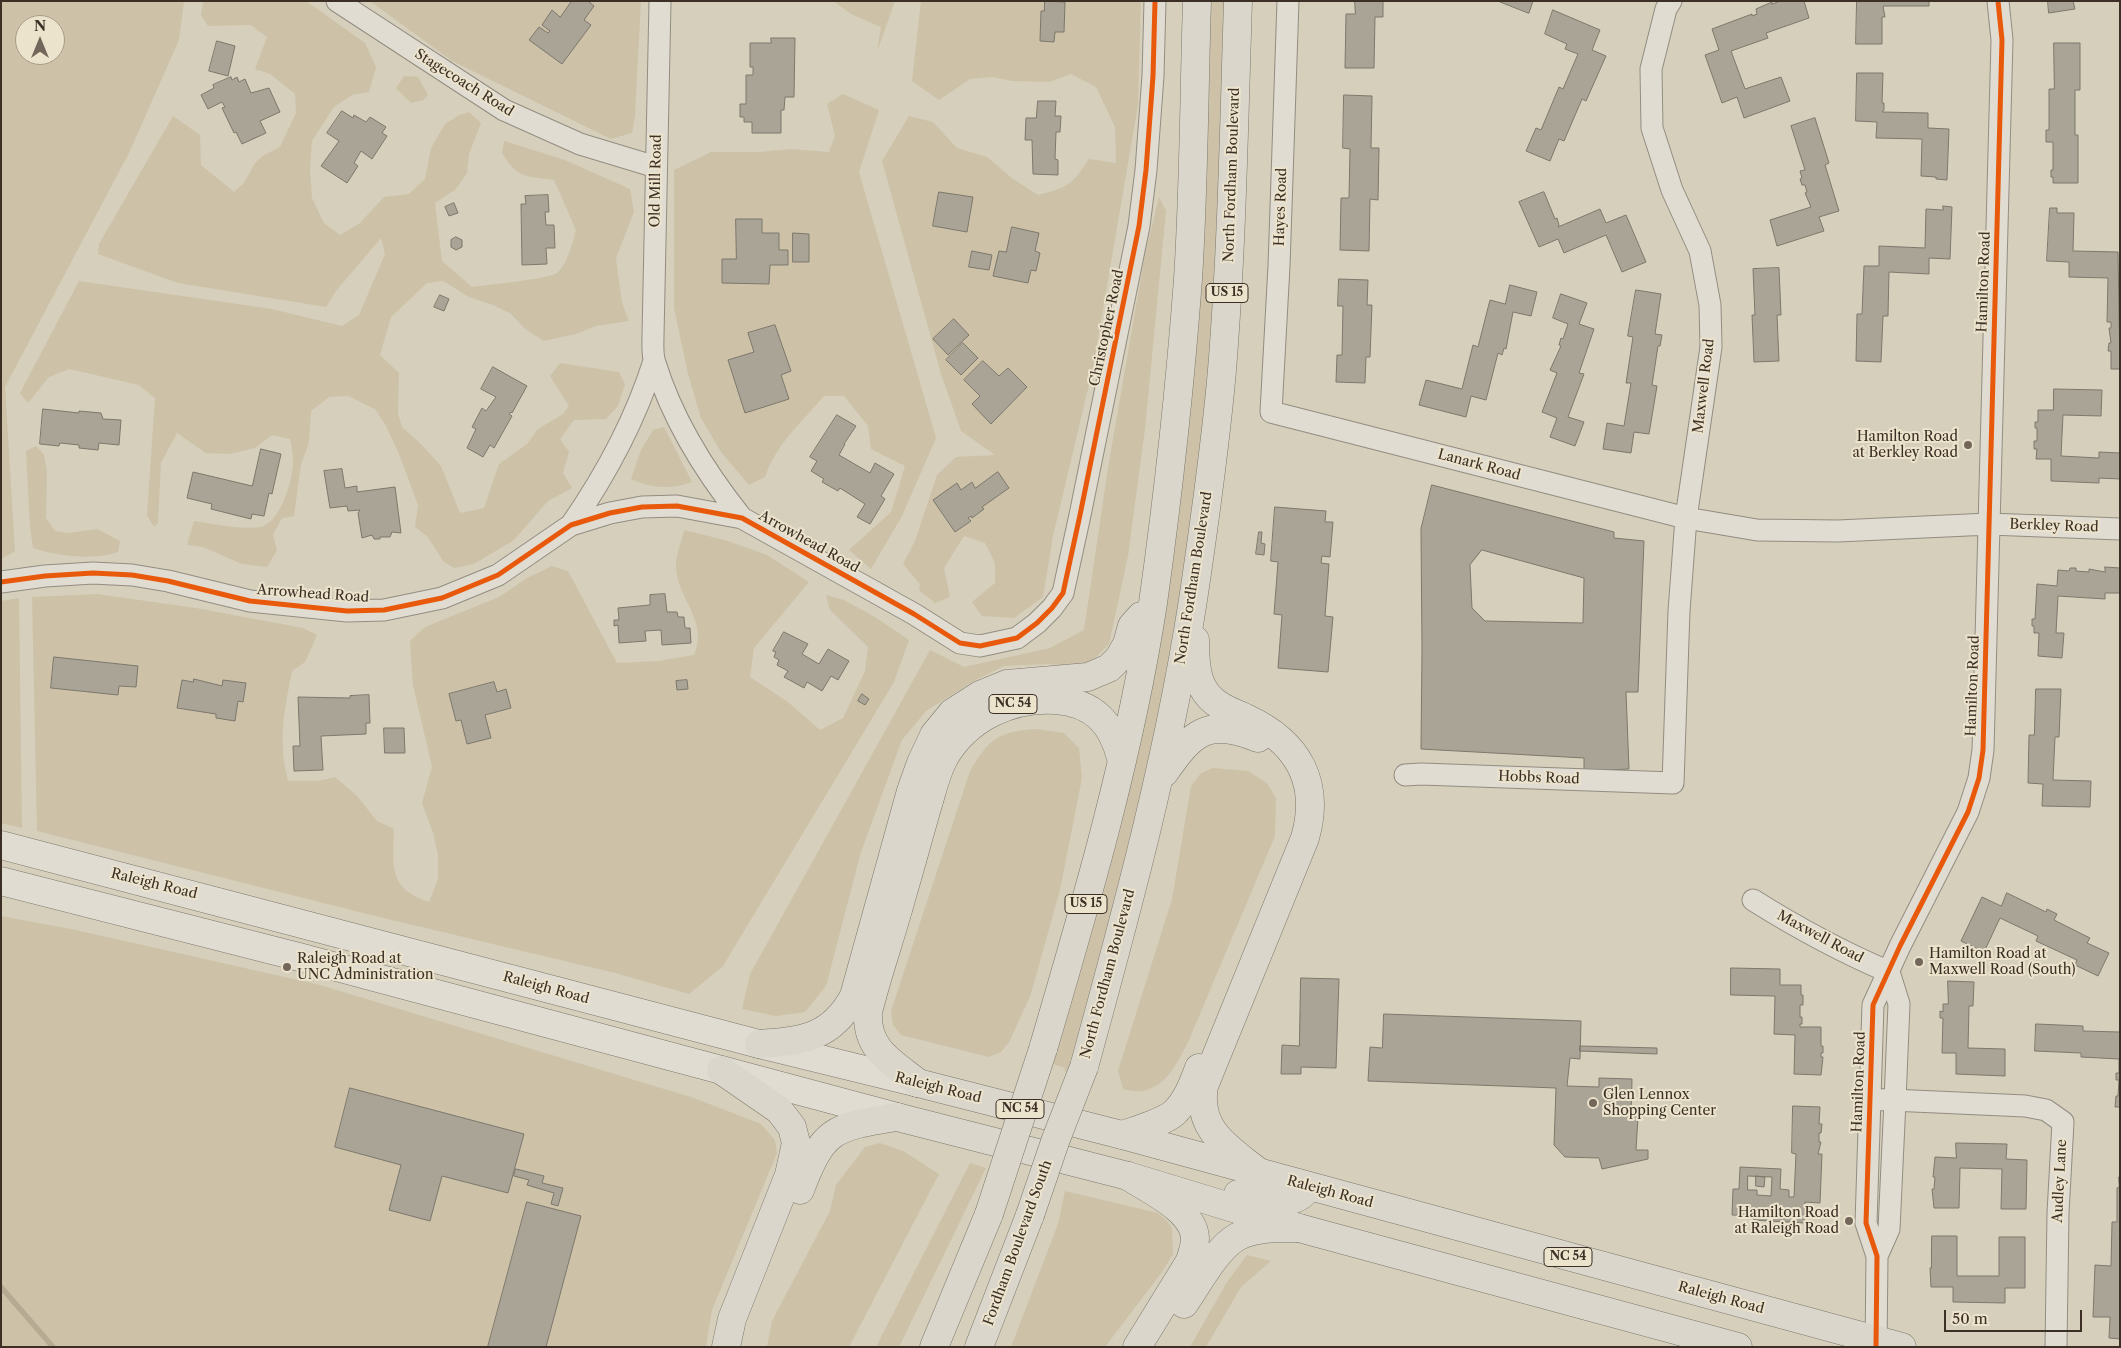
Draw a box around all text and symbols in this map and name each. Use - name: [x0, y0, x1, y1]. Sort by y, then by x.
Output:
- north arrow: [15, 15, 65, 65]
- text: N: [34, 17, 46, 35]
- street label: Stagecoach Road: [411, 46, 517, 120]
- street label: North Fordham Boulevard: [1221, 87, 1243, 263]
- street label: Old Mill Road: [647, 134, 665, 228]
- street label: Hayes Road: [1271, 167, 1291, 247]
- street label: Hamilton Road: [1974, 231, 1994, 333]
- street label: Christopher Road: [1086, 268, 1128, 388]
- road number: US 15: [1206, 284, 1248, 302]
- street label: Maxwell Road: [1690, 338, 1718, 434]
- place label: Hamilton Road at Berkley Road: [1852, 429, 1958, 462]
- marker: Hamilton Road at Berkley Road: [1962, 439, 1974, 451]
- street label: Lanark Road: [1436, 446, 1522, 484]
- street label: North Fordham Boulevard: [1172, 490, 1216, 666]
- street label: Arrowhead Road: [756, 507, 862, 577]
- street label: Berkley Road: [2009, 516, 2099, 536]
- street label: Arrowhead Road: [256, 582, 370, 606]
- street label: Hamilton Road: [1963, 635, 1983, 737]
- road number: NC 54: [989, 694, 1037, 714]
- street label: Hobbs Road: [1498, 768, 1580, 788]
- street label: Raleigh Road: [109, 865, 199, 903]
- street label: North Fordham Boulevard: [1077, 887, 1139, 1061]
- road number: US 15: [1065, 894, 1107, 914]
- street label: Maxwell Road: [1774, 907, 1866, 967]
- place label: Hamilton Road at Maxwell Road (South): [1929, 946, 2075, 979]
- place label: Raleigh Road at UNC Administration: [297, 951, 434, 984]
- marker: Hamilton Road at Maxwell Road (South): [1913, 956, 1925, 968]
- marker: Raleigh Road at UNC Administration: [281, 961, 293, 973]
- street label: Raleigh Road: [501, 968, 591, 1008]
- street label: Hamilton Road: [1849, 1031, 1869, 1133]
- street label: Raleigh Road: [893, 1069, 983, 1107]
- place label: Glen Lennox Shopping Center: [1603, 1087, 1716, 1120]
- marker: Glen Lennox Shopping Center: [1587, 1097, 1599, 1109]
- road number: NC 54: [996, 1100, 1044, 1118]
- street label: Audley Lane: [2049, 1139, 2071, 1223]
- street label: Fordham Boulevard South: [980, 1158, 1056, 1328]
- street label: Raleigh Road: [1285, 1172, 1375, 1212]
- place label: Hamilton Road at Raleigh Road: [1735, 1205, 1839, 1238]
- marker: Hamilton Road at Raleigh Road: [1843, 1215, 1855, 1227]
- road number: NC 54: [1544, 1248, 1592, 1266]
- street label: Raleigh Road: [1676, 1278, 1766, 1318]
- scale bar: [1946, 1300, 2084, 1332]
- text: 50 m: [1952, 1309, 1988, 1328]

